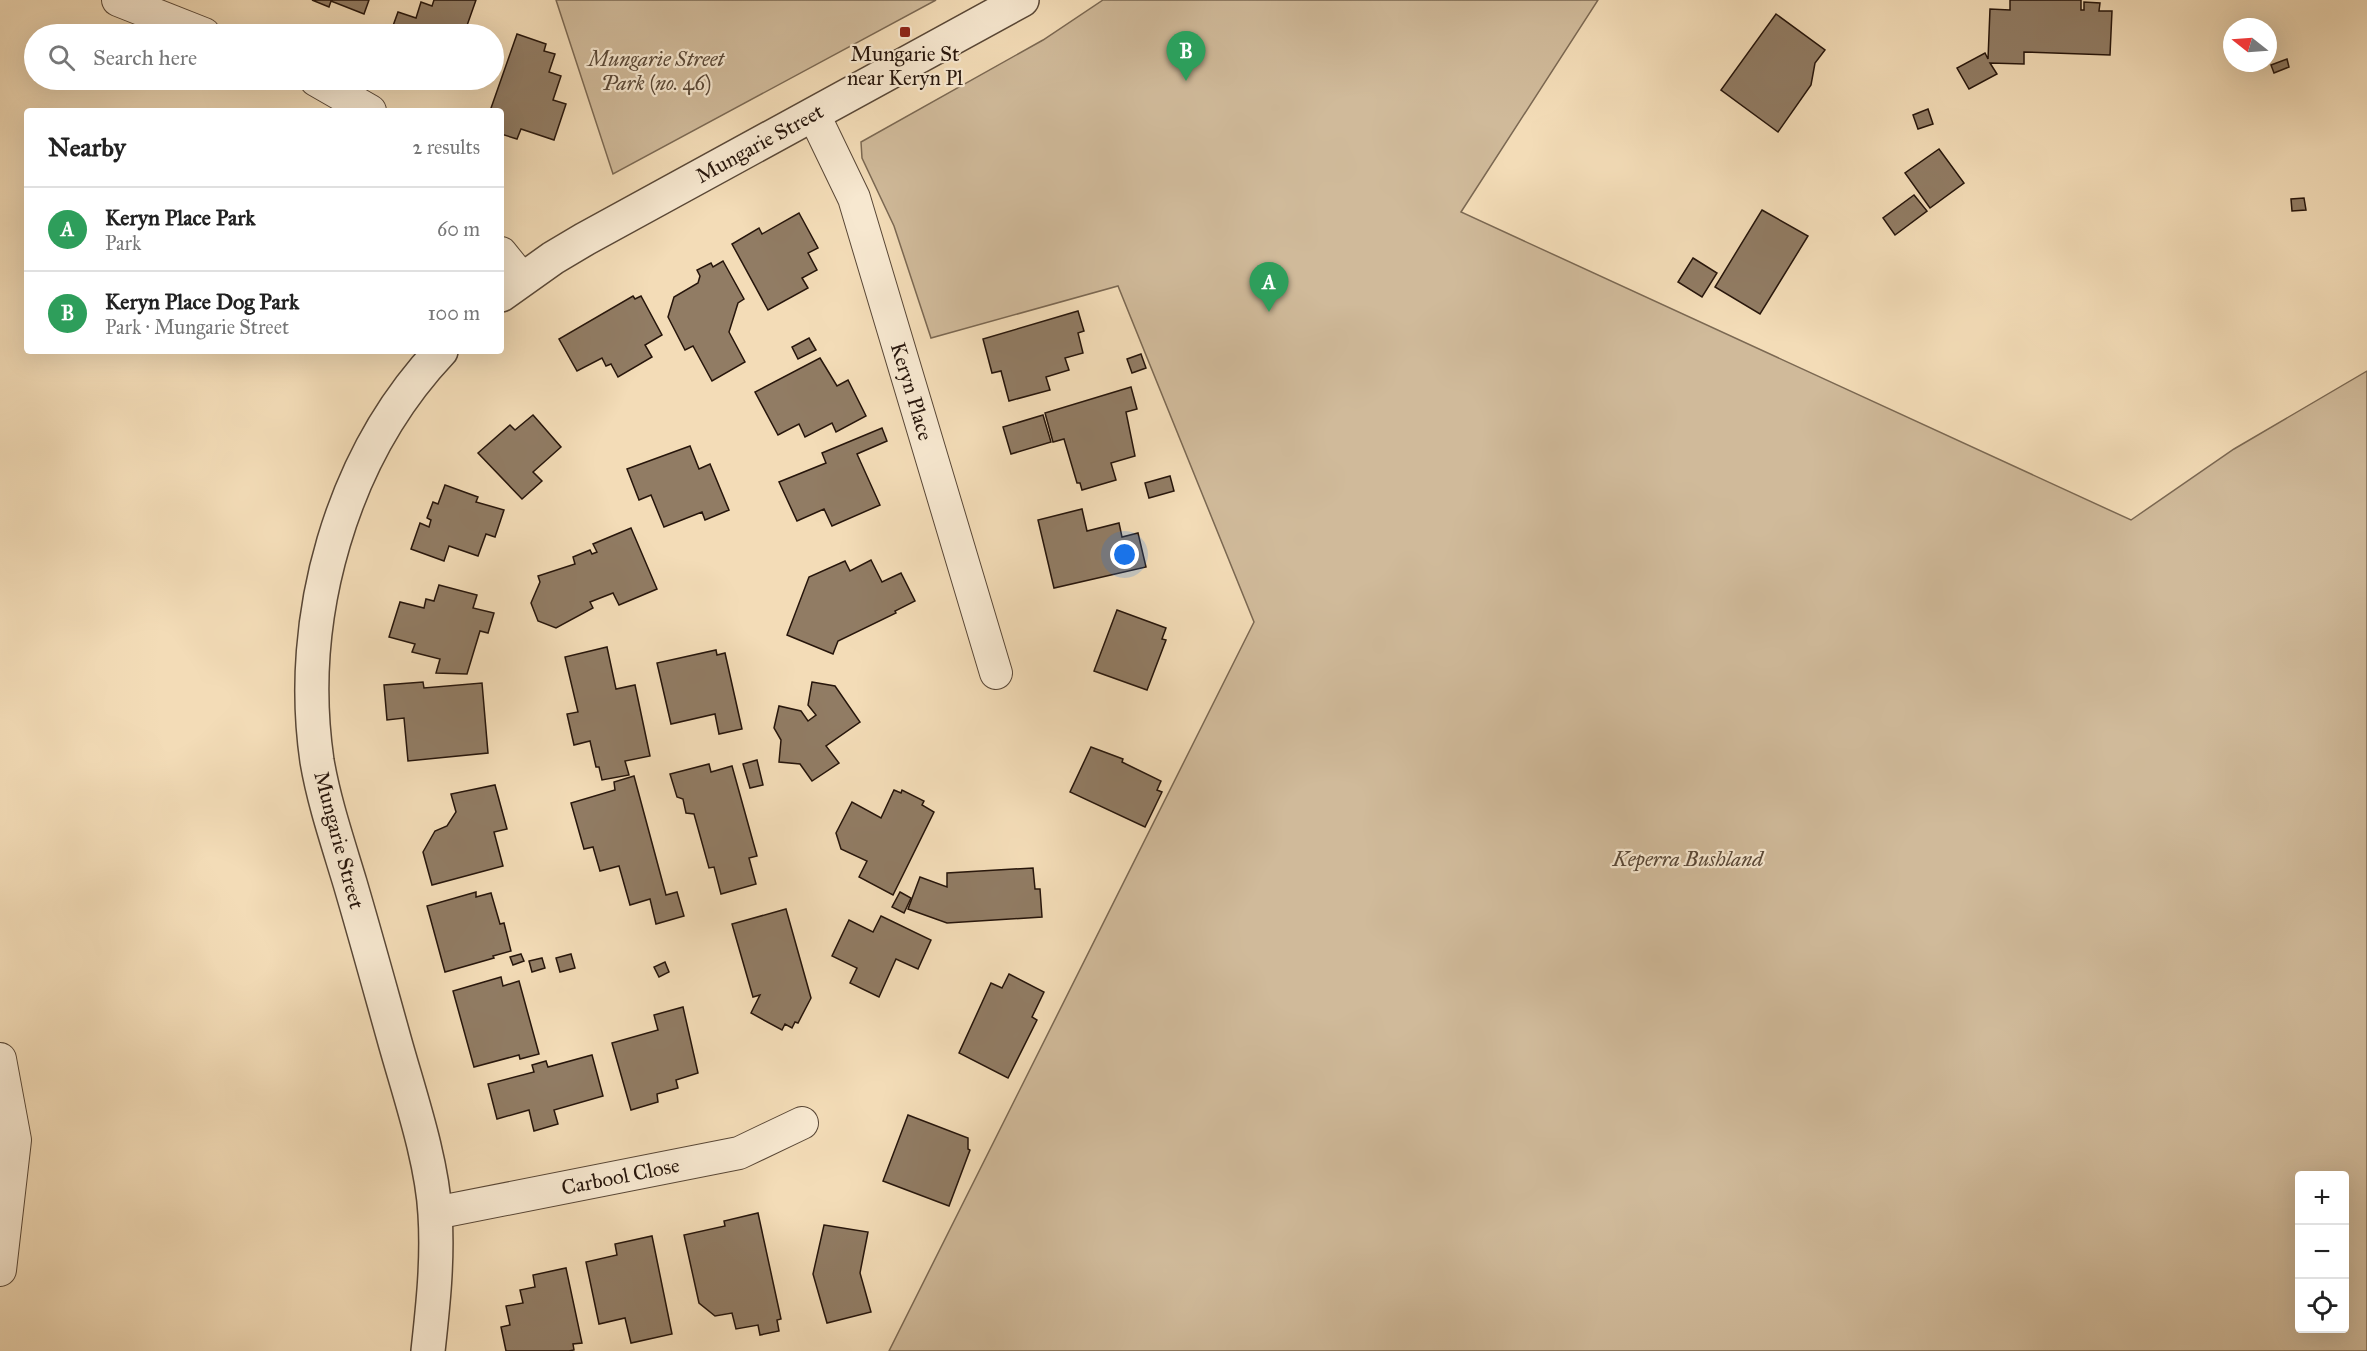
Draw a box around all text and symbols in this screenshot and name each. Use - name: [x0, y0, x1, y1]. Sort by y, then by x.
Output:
- north arrow: [2223, 18, 2277, 72]
- search box: [24, 24, 504, 90]
- marker: Mungarie St near Keryn Pl: [898, 25, 912, 39]
- pin: B: [1166, 32, 1206, 81]
- icon: search: [45, 41, 78, 74]
- place label: Mungarie St near Keryn Pl: [847, 41, 963, 91]
- text: Search here: [93, 44, 197, 71]
- park label: Mungarie Street Park (no. 46): [586, 46, 726, 96]
- street label: Mungarie Street: [691, 98, 828, 189]
- text: Nearby: [48, 131, 126, 163]
- text: 2 results: [412, 135, 480, 159]
- text: Keryn Place Park: [105, 204, 256, 231]
- text: A: [61, 217, 74, 241]
- text: 60 m: [437, 217, 480, 241]
- text: Park: [105, 231, 141, 255]
- pin: A: [1250, 262, 1288, 312]
- text: Keryn Place Dog Park: [105, 288, 299, 315]
- text: B: [61, 301, 74, 325]
- text: 100 m: [428, 301, 480, 325]
- text: Park · Mungarie Street: [105, 315, 289, 339]
- street label: Keryn Place: [885, 339, 939, 444]
- your location: [1110, 540, 1139, 569]
- street label: Mungarie Street: [308, 768, 370, 912]
- park label: Keperra Bushland: [1612, 846, 1765, 872]
- street label: Carbool Close: [559, 1152, 682, 1201]
- map controls: [2295, 1171, 2349, 1333]
- button: +: [2295, 1171, 2349, 1225]
- button: −: [2295, 1225, 2349, 1279]
- button: locate: [2295, 1279, 2349, 1333]

